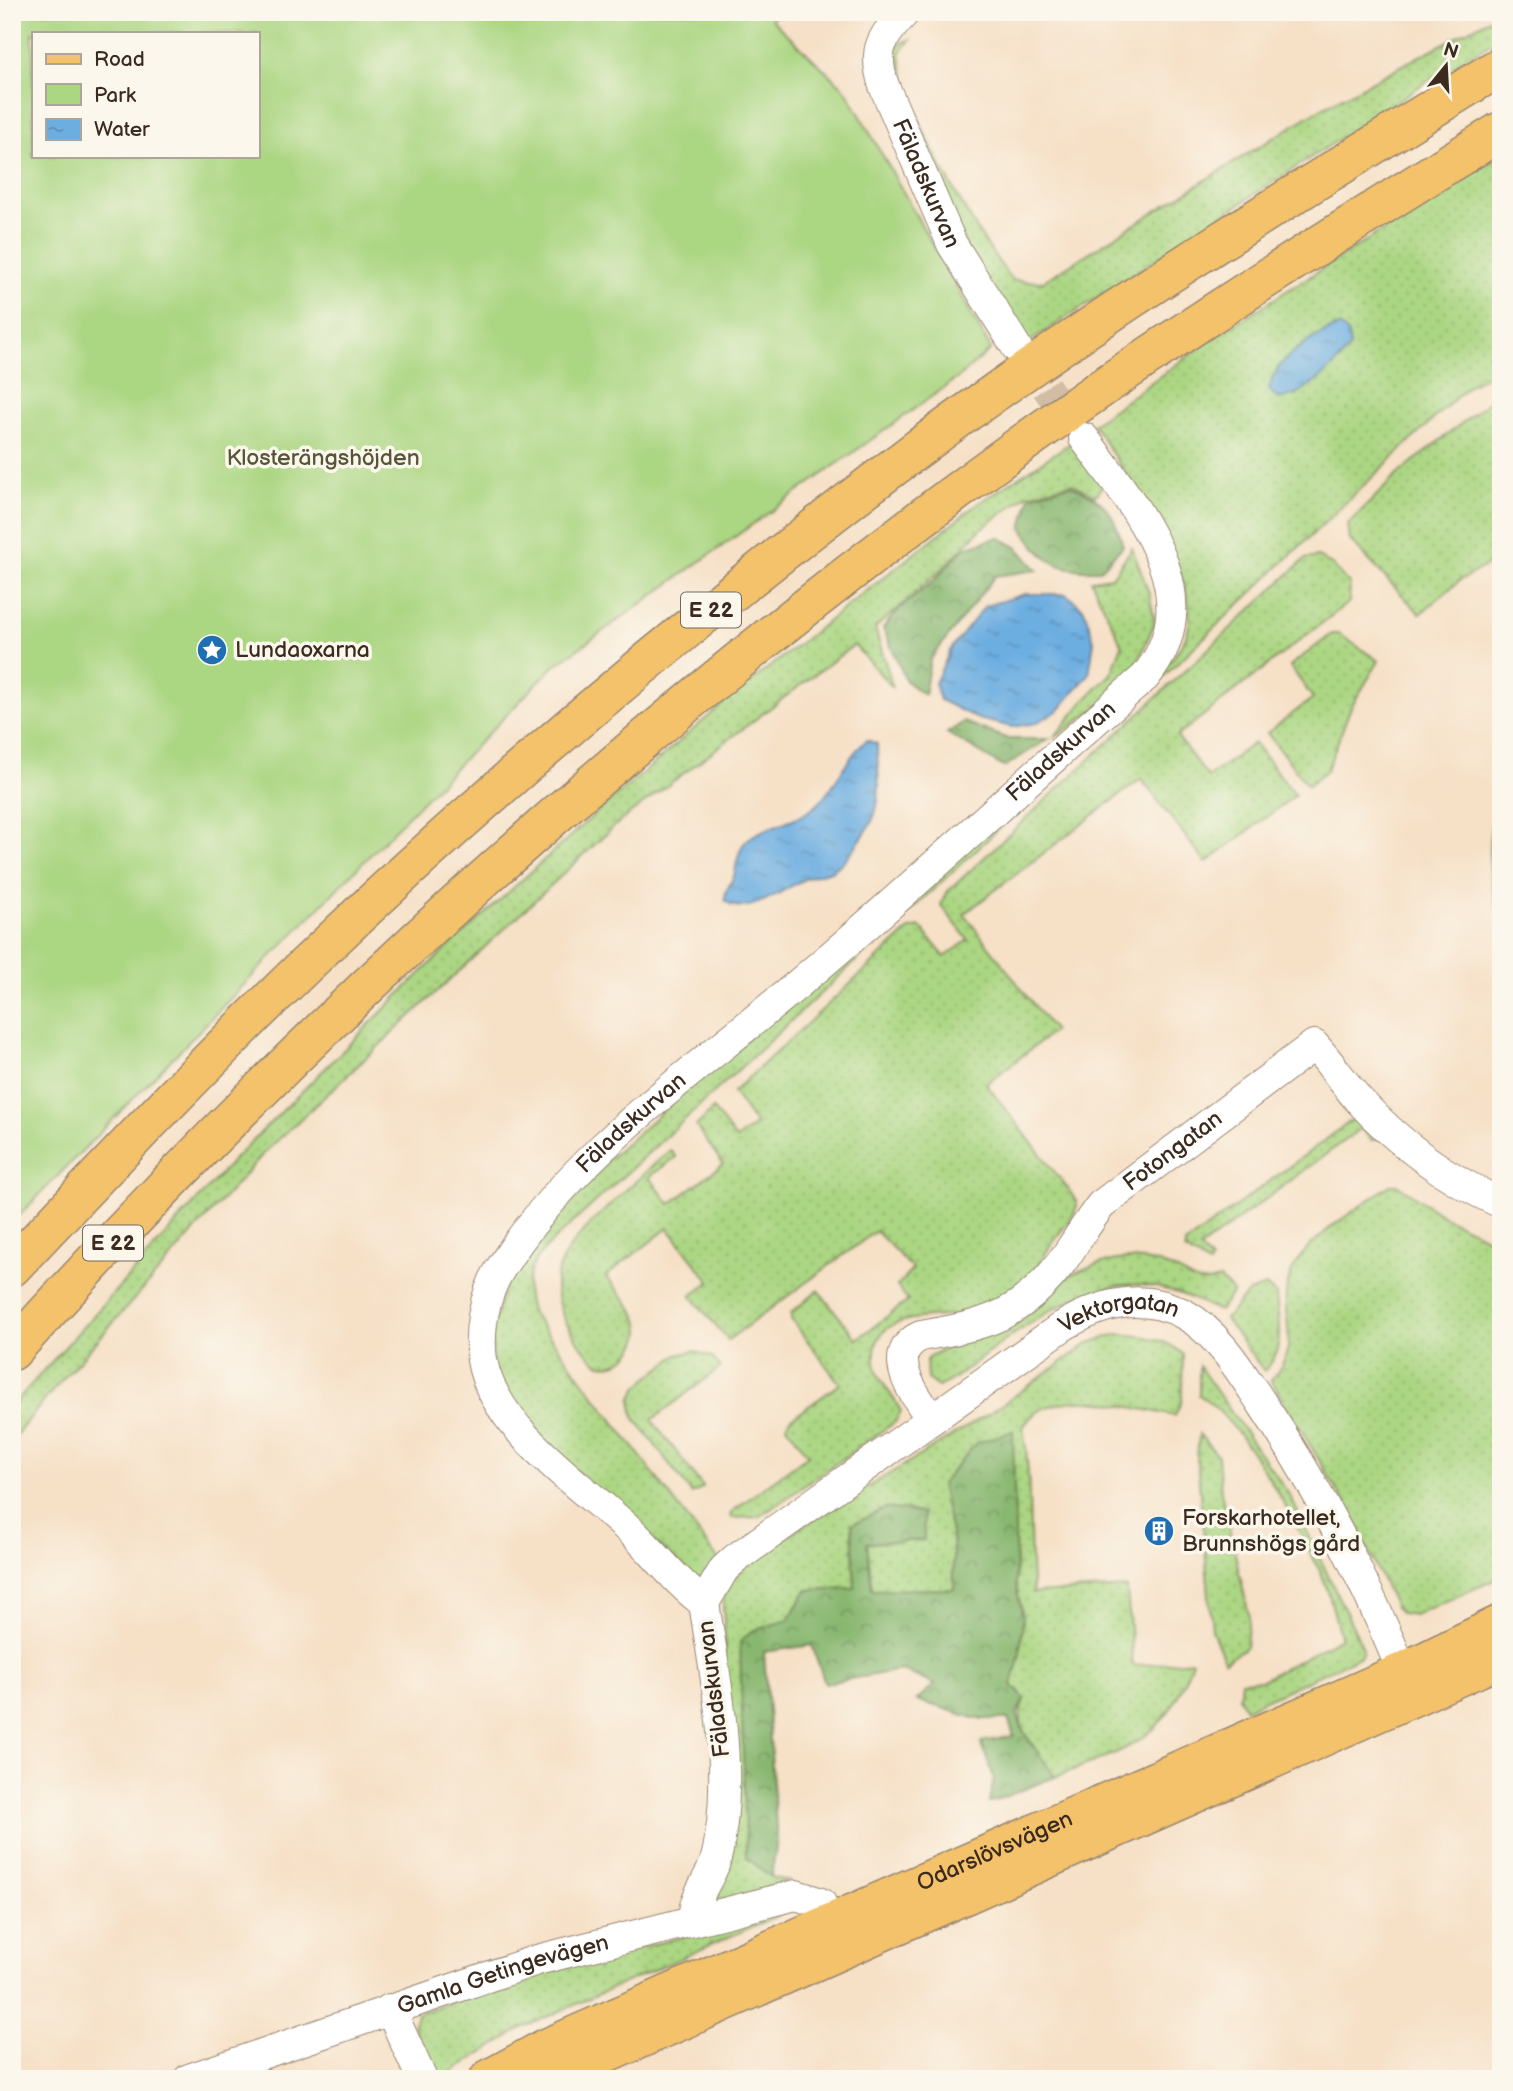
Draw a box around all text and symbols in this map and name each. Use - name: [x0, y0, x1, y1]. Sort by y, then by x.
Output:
- legend: [32, 32, 259, 158]
- north arrow: [1412, 32, 1482, 102]
- text: N: [1440, 38, 1461, 64]
- text: Road: [94, 47, 145, 72]
- text: Park: [94, 83, 137, 108]
- street label: Fäladskurvan: [886, 115, 966, 252]
- text: Water: [94, 117, 150, 142]
- park label: Klosterängshöjden: [226, 444, 420, 472]
- road number: E 22: [681, 592, 741, 628]
- place icon: Lundaoxarna: [195, 633, 229, 667]
- place label: Lundaoxarna: [235, 636, 370, 664]
- street label: Fäladskurvan: [1000, 695, 1122, 808]
- street label: Fäladskurvan: [571, 1067, 692, 1179]
- street label: Fotongatan: [1118, 1105, 1228, 1197]
- road number: E 22: [83, 1226, 143, 1260]
- street label: Vektorgatan: [1054, 1288, 1183, 1339]
- place label: Forskarhotellet, Brunnshögs gård: [1182, 1504, 1360, 1558]
- building icon: Forskarhotellet, Brunnshögs gård: [1142, 1514, 1176, 1548]
- street label: Fäladskurvan: [692, 1619, 736, 1759]
- street label: Odarslövsvägen: [913, 1805, 1077, 1898]
- street label: Gamla Getingevägen: [393, 1929, 612, 2021]

